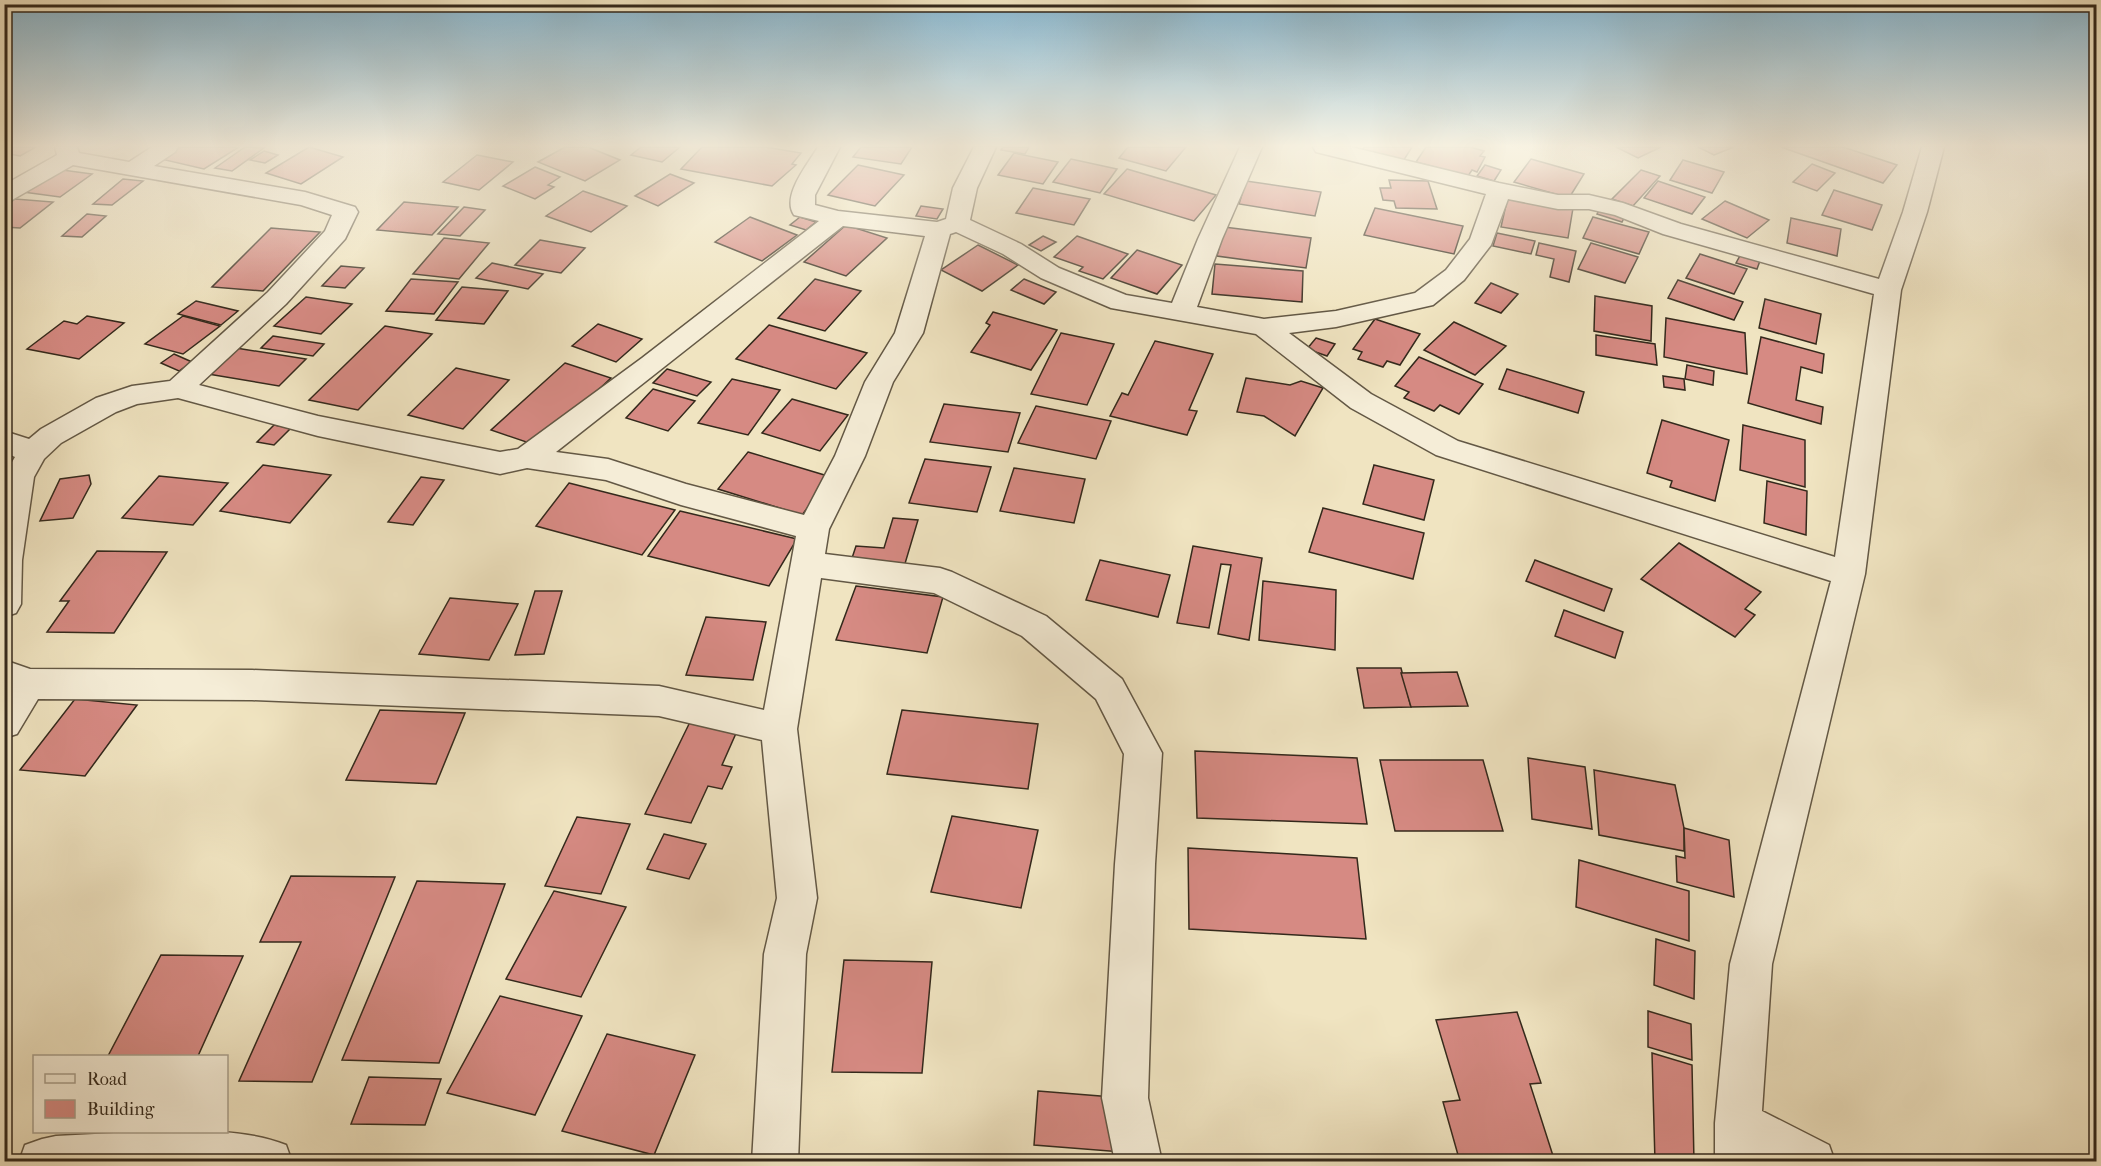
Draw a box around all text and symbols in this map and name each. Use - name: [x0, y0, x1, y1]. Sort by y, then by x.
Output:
- legend: [33, 1055, 228, 1133]
- text: Road: [87, 1069, 127, 1090]
- text: Building: [87, 1099, 155, 1120]

